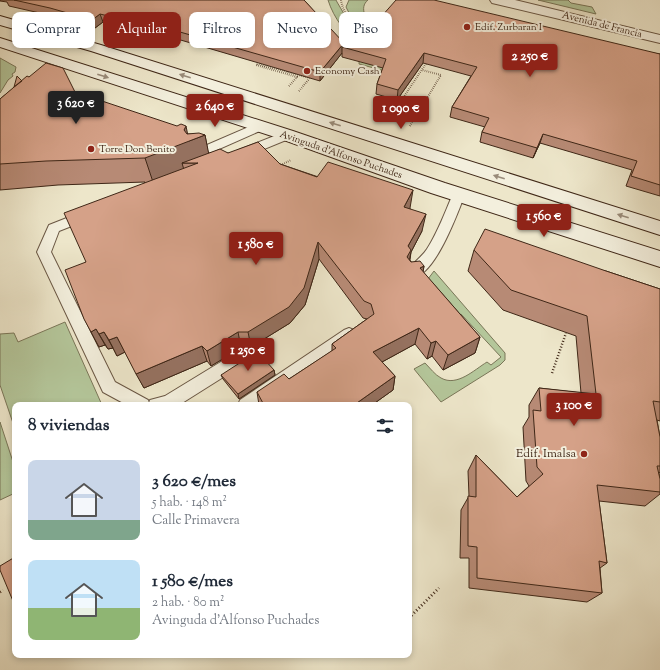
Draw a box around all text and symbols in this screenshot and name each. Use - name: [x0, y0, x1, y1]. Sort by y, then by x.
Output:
- street label: Avenida de Francia: [560, 8, 644, 42]
- chip: Comprar: [12, 12, 95, 48]
- chip: Alquilar: [103, 12, 181, 48]
- chip: Filtros: [189, 12, 255, 48]
- chip: Nuevo: [263, 12, 331, 48]
- chip: Piso: [339, 12, 392, 48]
- place label: Edif. Zurbaran I: [475, 20, 543, 35]
- marker: Edif. Zurbaran I: [462, 22, 472, 32]
- pin: 2 250 €: [493, 44, 567, 78]
- text: 2 250 €: [511, 48, 549, 66]
- place label: Economy Cash: [315, 64, 380, 79]
- marker: Economy Cash: [302, 66, 312, 76]
- one-way arrow: [178, 73, 190, 79]
- one-way arrow: [98, 74, 110, 80]
- pin: 3 620 €: [39, 91, 113, 125]
- pin: 2 640 €: [178, 94, 252, 128]
- text: 3 620 €: [57, 95, 95, 113]
- pin: 1 090 €: [364, 96, 438, 130]
- text: 2 640 €: [195, 98, 235, 116]
- text: 1 090 €: [382, 100, 420, 118]
- one-way arrow: [329, 121, 341, 127]
- street label: Avinguda d'Alfonso Puchades: [278, 127, 404, 183]
- place label: Torre Don Benito: [99, 142, 175, 157]
- marker: Torre Don Benito: [86, 144, 96, 154]
- one-way arrow: [493, 174, 505, 180]
- pin: 1 560 €: [507, 204, 581, 238]
- text: 1 560 €: [526, 208, 562, 226]
- one-way arrow: [617, 213, 629, 219]
- pin: 1 580 €: [219, 232, 293, 266]
- text: 1 580 €: [238, 236, 274, 254]
- pin: 1 250 €: [211, 338, 285, 372]
- text: 1 250 €: [230, 342, 266, 360]
- pin: 3 100 €: [537, 393, 611, 427]
- text: 3 100 €: [556, 397, 592, 415]
- text: 8 viviendas: [28, 414, 109, 438]
- icon: filters: [374, 415, 396, 437]
- place label: Edif. Imalsa: [516, 445, 576, 463]
- marker: Edif. Imalsa: [579, 449, 589, 459]
- text: 3 620 €/mes: [152, 470, 236, 494]
- icon: home: [60, 476, 108, 524]
- text: 5 hab. · 148 m²: [152, 494, 227, 512]
- text: Calle Primavera: [152, 512, 240, 530]
- text: 1 580 €/mes: [152, 570, 233, 594]
- icon: home: [60, 576, 108, 624]
- text: 2 hab. · 80 m²: [152, 594, 224, 612]
- text: Avinguda d'Alfonso Puchades: [152, 612, 319, 630]

